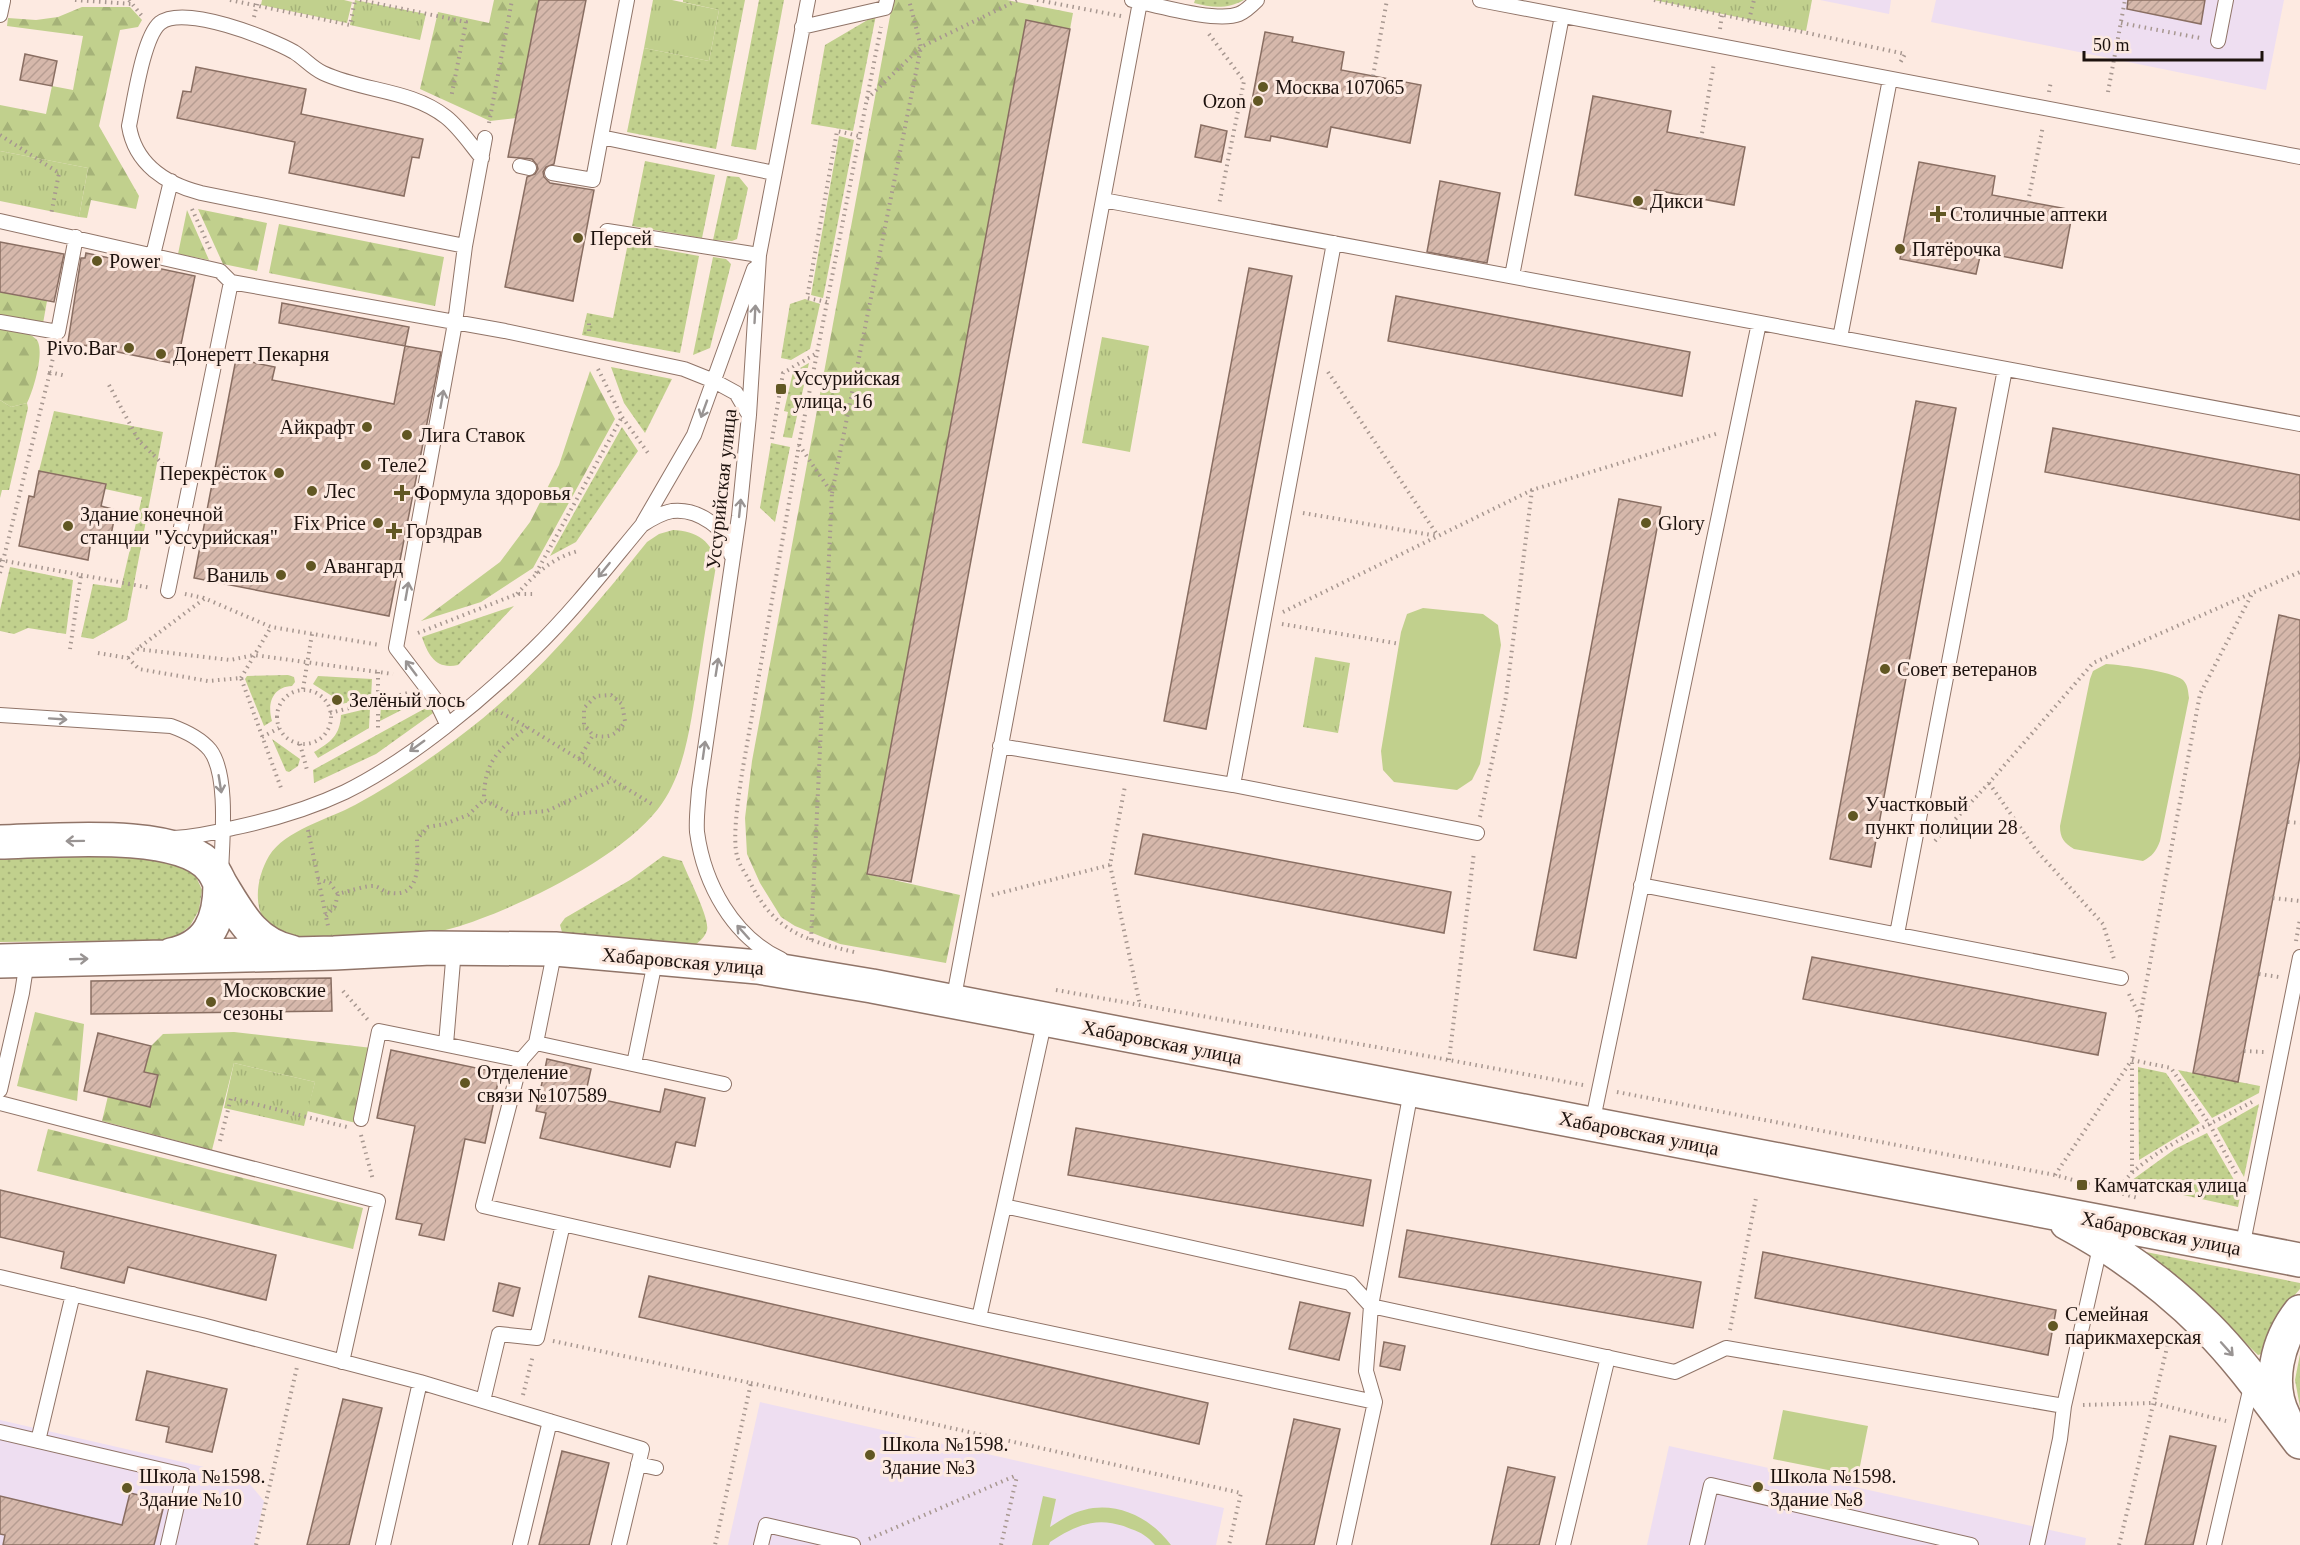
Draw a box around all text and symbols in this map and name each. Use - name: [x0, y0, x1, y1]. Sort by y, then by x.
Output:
- scale bar: [2084, 24, 2262, 62]
- text: 50 m: [2093, 35, 2130, 55]
- place label: Москва 107065: [1275, 76, 1404, 98]
- marker: Москва 107065: [1256, 80, 1270, 94]
- place label: Ozon: [1203, 90, 1246, 112]
- marker: Ozon: [1251, 94, 1265, 108]
- place label: Дикси: [1650, 190, 1703, 213]
- marker: Дикси: [1631, 194, 1645, 208]
- place label: Столичные аптеки: [1950, 203, 2108, 225]
- marker: Столичные аптеки: [1931, 207, 1945, 221]
- place label: Персей: [590, 227, 652, 250]
- marker: Персей: [571, 231, 585, 245]
- place label: Пятёрочка: [1912, 238, 2001, 261]
- marker: Пятёрочка: [1893, 242, 1907, 256]
- place label: Power: [109, 250, 160, 272]
- marker: Power: [90, 254, 104, 268]
- one-way arrow: [750, 304, 761, 324]
- place label: Pivo.Bar: [46, 337, 117, 359]
- marker: Pivo.Bar: [122, 341, 136, 355]
- place label: Донеретт Пекарня: [173, 343, 329, 366]
- marker: Донеретт Пекарня: [154, 347, 168, 361]
- place label: Уссурийская улица, 16: [793, 367, 900, 413]
- marker: Уссурийская улица, 16: [774, 382, 788, 396]
- one-way arrow: [437, 389, 448, 409]
- one-way arrow: [697, 399, 708, 418]
- street label: Уссурийская улица: [702, 407, 741, 571]
- place label: Айкрафт: [280, 416, 355, 439]
- marker: Айкрафт: [360, 420, 374, 434]
- place label: Лига Ставок: [419, 424, 526, 446]
- marker: Лига Ставок: [400, 428, 414, 442]
- place label: Теле2: [378, 454, 427, 476]
- marker: Теле2: [359, 458, 373, 472]
- place label: Перекрёсток: [159, 462, 267, 485]
- marker: Перекрёсток: [272, 466, 286, 480]
- place label: Лес: [324, 480, 356, 502]
- place label: Формула здоровья: [414, 482, 571, 505]
- marker: Лес: [305, 484, 319, 498]
- marker: Формула здоровья: [395, 486, 409, 500]
- one-way arrow: [735, 498, 746, 518]
- place label: Здание конечной станции "Уссурийская": [80, 503, 278, 549]
- place label: Fix Price: [293, 512, 366, 534]
- place label: Glory: [1658, 512, 1705, 535]
- marker: Fix Price: [371, 516, 385, 530]
- marker: Glory: [1639, 516, 1653, 530]
- marker: Здание конечной станции "Уссурийская": [61, 519, 75, 533]
- place label: Горздрав: [406, 520, 482, 543]
- marker: Горздрав: [387, 524, 401, 538]
- place label: Авангард: [323, 555, 403, 578]
- marker: Авангард: [304, 559, 318, 573]
- one-way arrow: [598, 562, 611, 578]
- place label: Ваниль: [206, 564, 269, 586]
- marker: Ваниль: [274, 568, 288, 582]
- one-way arrow: [402, 581, 413, 601]
- one-way arrow: [711, 658, 722, 678]
- place label: Совет ветеранов: [1897, 658, 2037, 681]
- one-way arrow: [405, 660, 418, 676]
- marker: Совет ветеранов: [1878, 662, 1892, 676]
- place label: Зелёный лось: [349, 689, 465, 711]
- marker: Зелёный лось: [330, 693, 344, 707]
- one-way arrow: [48, 714, 68, 725]
- one-way arrow: [410, 740, 426, 752]
- one-way arrow: [699, 740, 710, 760]
- one-way arrow: [215, 774, 226, 794]
- place label: Участковый пункт полиции 28: [1865, 793, 2018, 839]
- marker: Участковый пункт полиции 28: [1846, 809, 1860, 823]
- one-way arrow: [66, 835, 86, 847]
- one-way arrow: [736, 925, 750, 940]
- street label: Хабаровская улица: [601, 943, 765, 980]
- one-way arrow: [69, 953, 89, 965]
- place label: Московские сезоны: [223, 979, 326, 1024]
- marker: Московские сезоны: [204, 995, 218, 1009]
- street label: Хабаровская улица: [1080, 1016, 1244, 1069]
- place label: Отделение связи №107589: [477, 1061, 607, 1106]
- marker: Отделение связи №107589: [458, 1076, 472, 1090]
- street label: Хабаровская улица: [1557, 1107, 1721, 1160]
- place label: Камчатская улица: [2094, 1174, 2247, 1197]
- marker: Камчатская улица: [2075, 1178, 2089, 1192]
- street label: Хабаровская улица: [2079, 1207, 2243, 1260]
- place label: Семейная парикмахерская: [2065, 1303, 2201, 1349]
- marker: Семейная парикмахерская: [2046, 1319, 2060, 1333]
- one-way arrow: [2220, 1341, 2234, 1356]
- place label: Школа №1598. Здание №3: [882, 1433, 1009, 1479]
- marker: Школа №1598. Здание №3: [863, 1448, 877, 1462]
- place label: Школа №1598. Здание №10: [139, 1465, 266, 1511]
- place label: Школа №1598. Здание №8: [1770, 1465, 1897, 1511]
- marker: Школа №1598. Здание №8: [1751, 1480, 1765, 1494]
- marker: Школа №1598. Здание №10: [120, 1481, 134, 1495]

